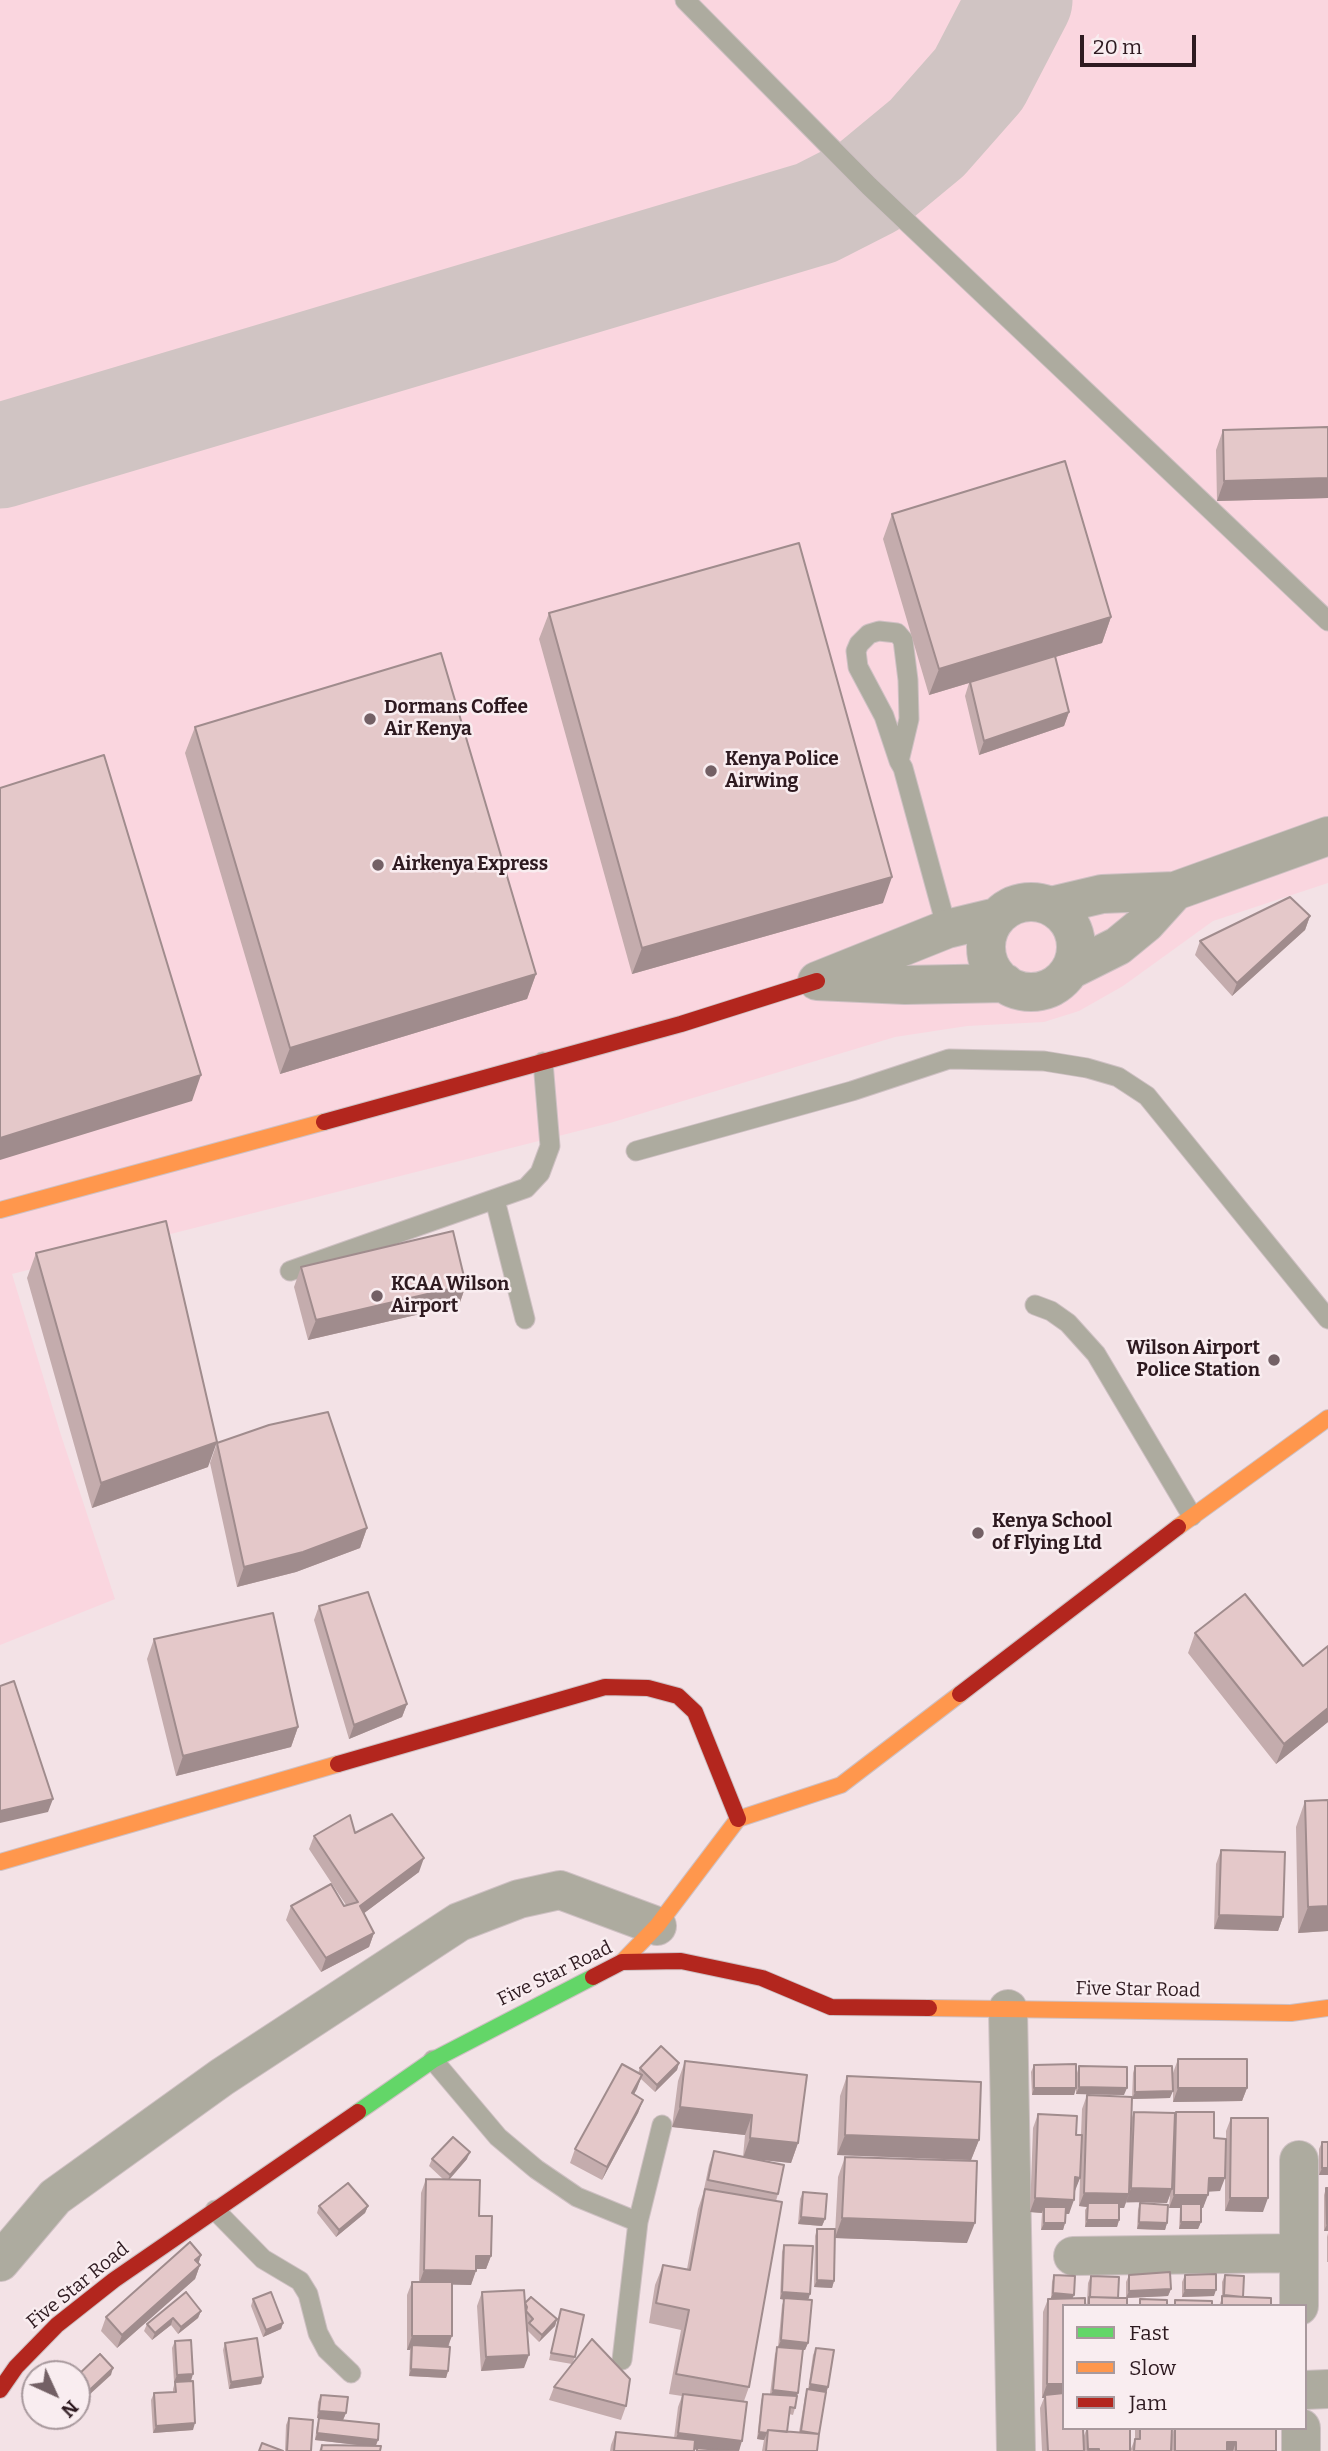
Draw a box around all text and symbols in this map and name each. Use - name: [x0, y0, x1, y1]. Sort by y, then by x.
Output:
- scale bar: [1083, 21, 1198, 65]
- text: 20 m: [1093, 34, 1142, 60]
- place label: Dormans Coffee Air Kenya: [384, 697, 528, 741]
- marker: Dormans Coffee Air Kenya: [362, 711, 378, 727]
- place label: Kenya Police Airwing: [725, 749, 839, 793]
- marker: Kenya Police Airwing: [703, 763, 719, 779]
- place label: Airkenya Express: [392, 854, 548, 876]
- marker: Airkenya Express: [370, 857, 386, 873]
- place label: KCAA Wilson Airport: [391, 1274, 509, 1318]
- marker: KCAA Wilson Airport: [369, 1288, 385, 1304]
- place label: Wilson Airport Police Station: [1126, 1338, 1260, 1382]
- marker: Wilson Airport Police Station: [1266, 1352, 1282, 1368]
- place label: Kenya School of Flying Ltd: [992, 1511, 1112, 1555]
- marker: Kenya School of Flying Ltd: [970, 1525, 986, 1541]
- street label: Five Star Road: [494, 1936, 616, 2012]
- street label: Five Star Road: [1075, 1978, 1201, 2002]
- street label: Five Star Road: [22, 2238, 134, 2334]
- legend: [1062, 2304, 1307, 2430]
- text: Fast: [1129, 2320, 1169, 2346]
- text: Slow: [1129, 2355, 1176, 2381]
- north arrow: [21, 2360, 91, 2430]
- text: Jam: [1129, 2390, 1167, 2416]
- text: N: [56, 2395, 83, 2422]

